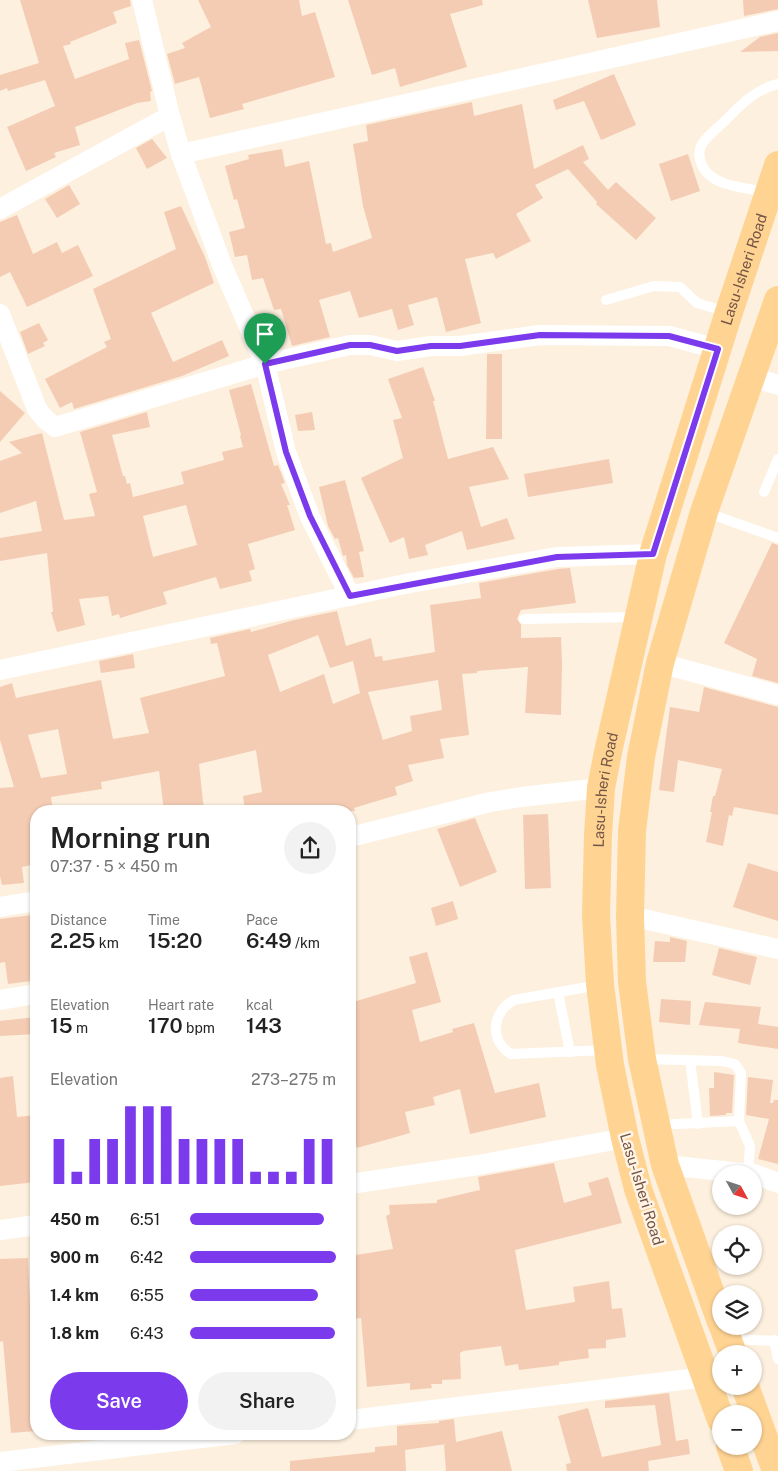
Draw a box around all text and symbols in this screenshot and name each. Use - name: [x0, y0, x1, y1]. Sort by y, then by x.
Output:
- street label: Lasu-Isheri Road: [717, 211, 770, 327]
- pin: [244, 313, 286, 364]
- icon: arrive: [251, 320, 279, 348]
- street label: Lasu-Isheri Road: [589, 731, 621, 848]
- text: Morning run: [50, 821, 211, 854]
- button: share: [284, 822, 336, 874]
- text: 07:37 · 5 × 450 m: [50, 857, 178, 876]
- text: Distance: [50, 912, 107, 928]
- text: Time: [148, 912, 180, 928]
- text: Pace: [246, 912, 278, 928]
- text: 2.25: [50, 928, 95, 953]
- text: 15:20: [148, 928, 202, 953]
- text: 6:49: [246, 928, 292, 953]
- text: km: [95, 935, 119, 951]
- text: /km: [292, 935, 320, 951]
- text: Elevation: [50, 997, 109, 1013]
- text: Heart rate: [148, 997, 214, 1013]
- text: kcal: [246, 997, 273, 1013]
- text: 15: [50, 1013, 73, 1038]
- text: 170: [148, 1013, 183, 1038]
- text: 143: [246, 1013, 282, 1038]
- text: m: [73, 1020, 88, 1036]
- text: bpm: [183, 1020, 215, 1036]
- text: Elevation: [50, 1070, 118, 1089]
- text: 273–275 m: [251, 1070, 336, 1089]
- street label: Lasu-Isheri Road: [617, 1131, 667, 1247]
- north arrow: [712, 1165, 762, 1215]
- map controls: [712, 1165, 762, 1455]
- text: 450 m: [50, 1210, 99, 1229]
- text: 6:51: [130, 1210, 160, 1229]
- button: locate: [712, 1225, 762, 1275]
- text: 900 m: [50, 1248, 99, 1267]
- text: 6:42: [130, 1248, 163, 1267]
- button: layers: [712, 1285, 762, 1335]
- text: 1.4 km: [50, 1286, 99, 1305]
- text: 6:55: [130, 1286, 164, 1305]
- text: 1.8 km: [50, 1324, 99, 1343]
- text: 6:43: [130, 1324, 164, 1343]
- button: +: [712, 1345, 762, 1395]
- button: Save: [50, 1372, 188, 1430]
- button: Share: [198, 1372, 336, 1430]
- button: −: [712, 1405, 762, 1455]

